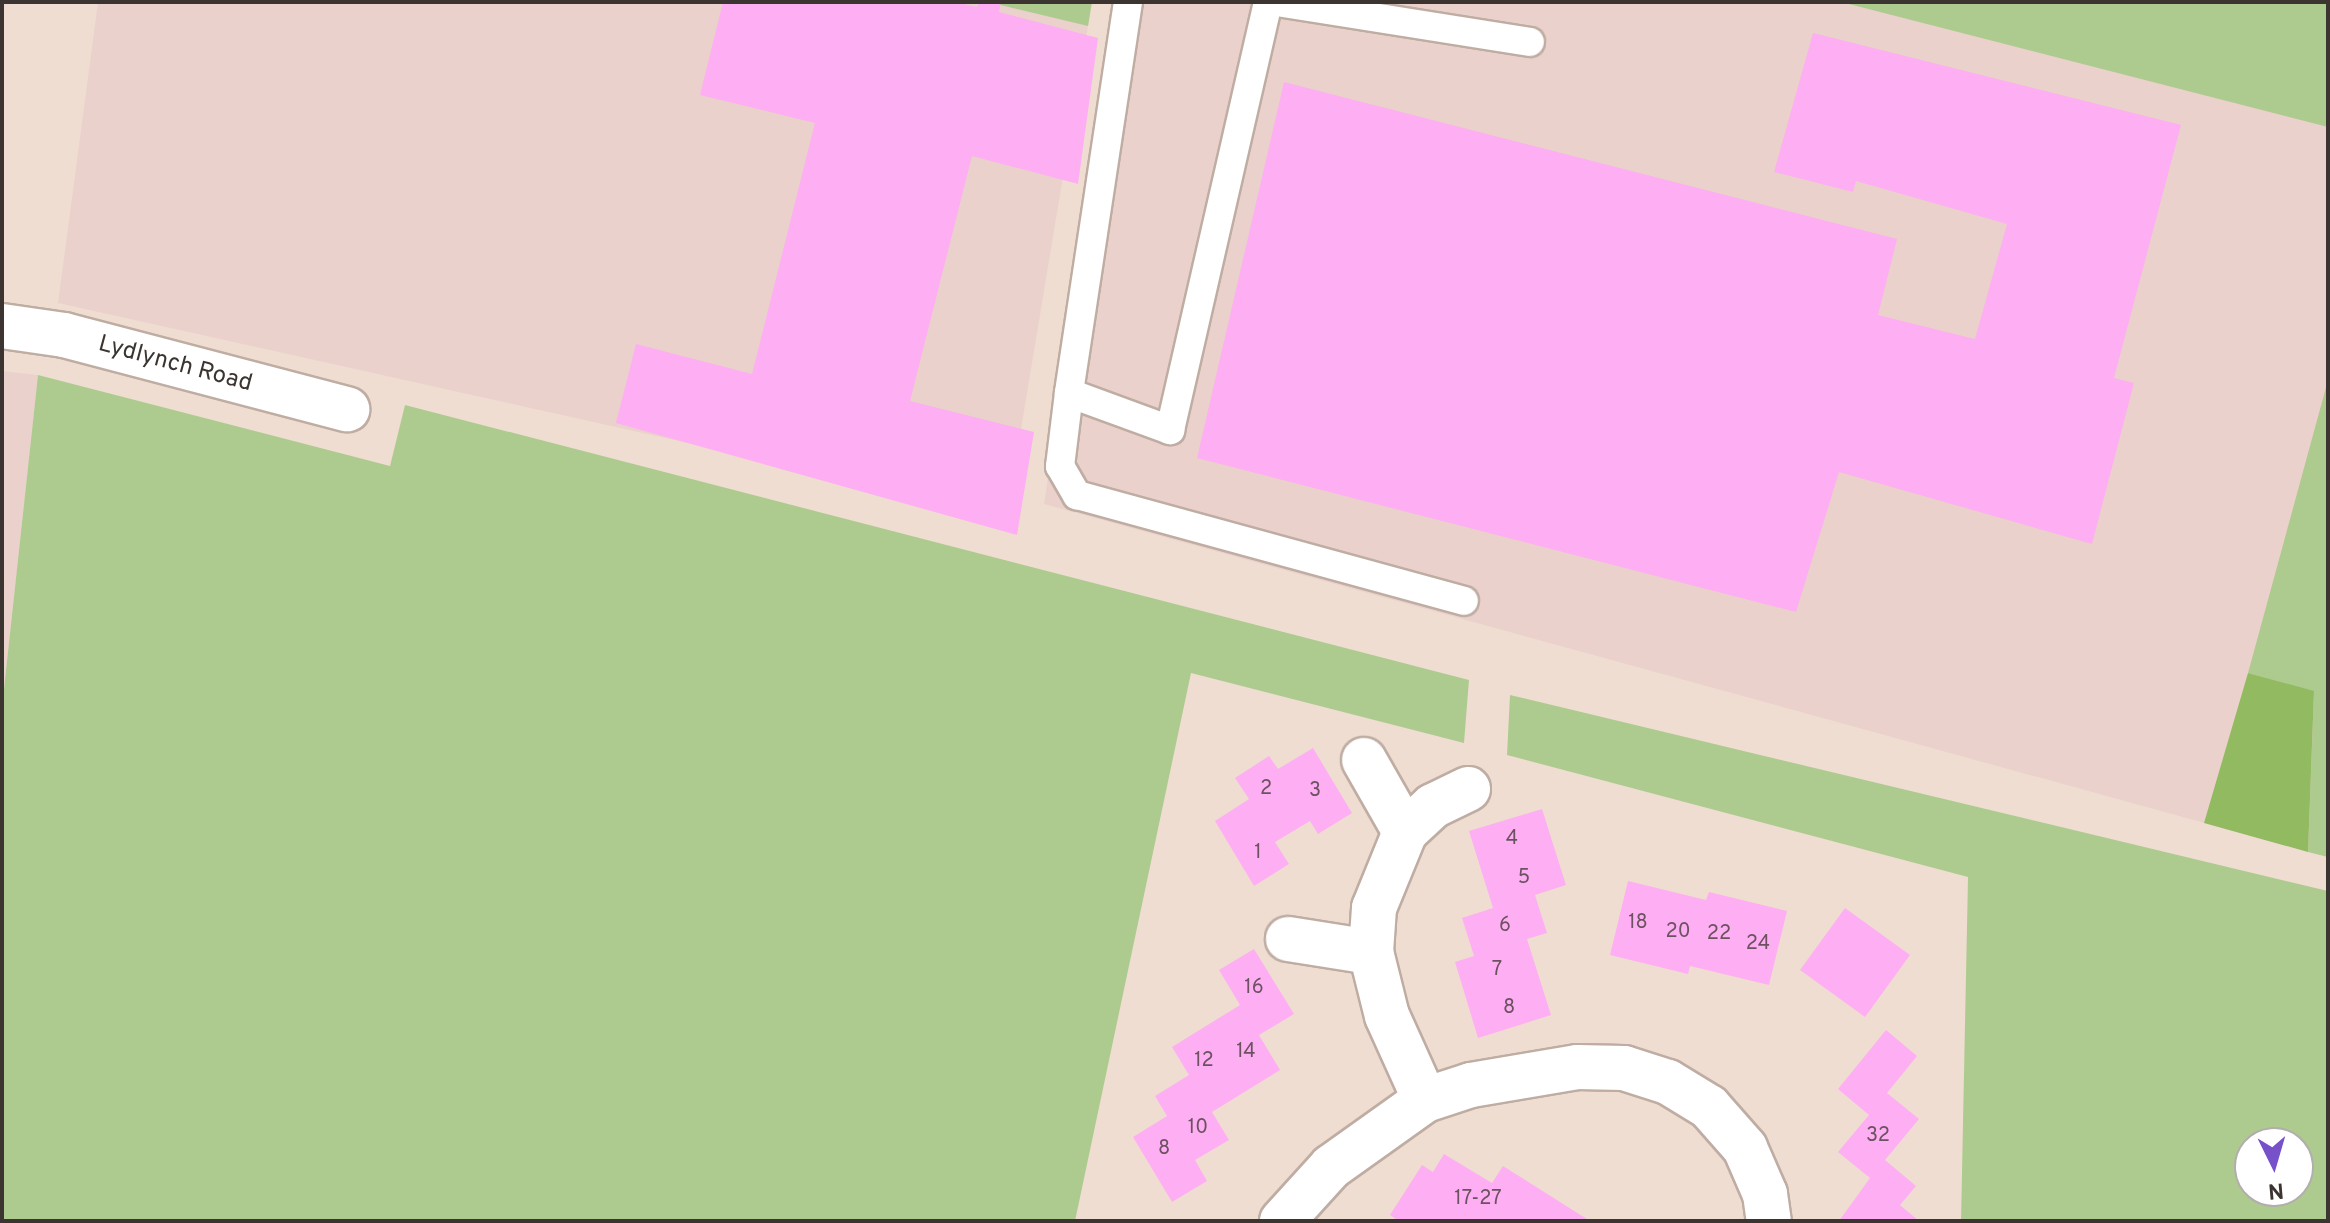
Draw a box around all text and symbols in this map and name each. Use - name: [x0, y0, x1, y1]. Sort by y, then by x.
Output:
- street label: Lydlynch Road: [95, 331, 255, 399]
- house number: 2: [1260, 777, 1272, 801]
- house number: 3: [1309, 779, 1321, 803]
- house number: 4: [1506, 827, 1518, 851]
- house number: 1: [1254, 841, 1262, 865]
- house number: 5: [1518, 866, 1530, 890]
- house number: 18: [1628, 911, 1648, 935]
- house number: 6: [1499, 914, 1511, 938]
- house number: 20: [1665, 920, 1691, 944]
- house number: 22: [1707, 922, 1731, 946]
- house number: 24: [1746, 932, 1770, 956]
- house number: 7: [1492, 958, 1502, 982]
- house number: 16: [1244, 976, 1264, 1000]
- house number: 8: [1503, 996, 1515, 1020]
- house number: 14: [1236, 1040, 1256, 1064]
- house number: 12: [1194, 1049, 1214, 1073]
- house number: 10: [1188, 1116, 1208, 1140]
- house number: 32: [1866, 1124, 1890, 1148]
- north arrow: [2234, 1127, 2314, 1207]
- house number: 8: [1158, 1137, 1170, 1161]
- text: N: [2267, 1175, 2285, 1204]
- house number: 17-27: [1454, 1187, 1502, 1211]

